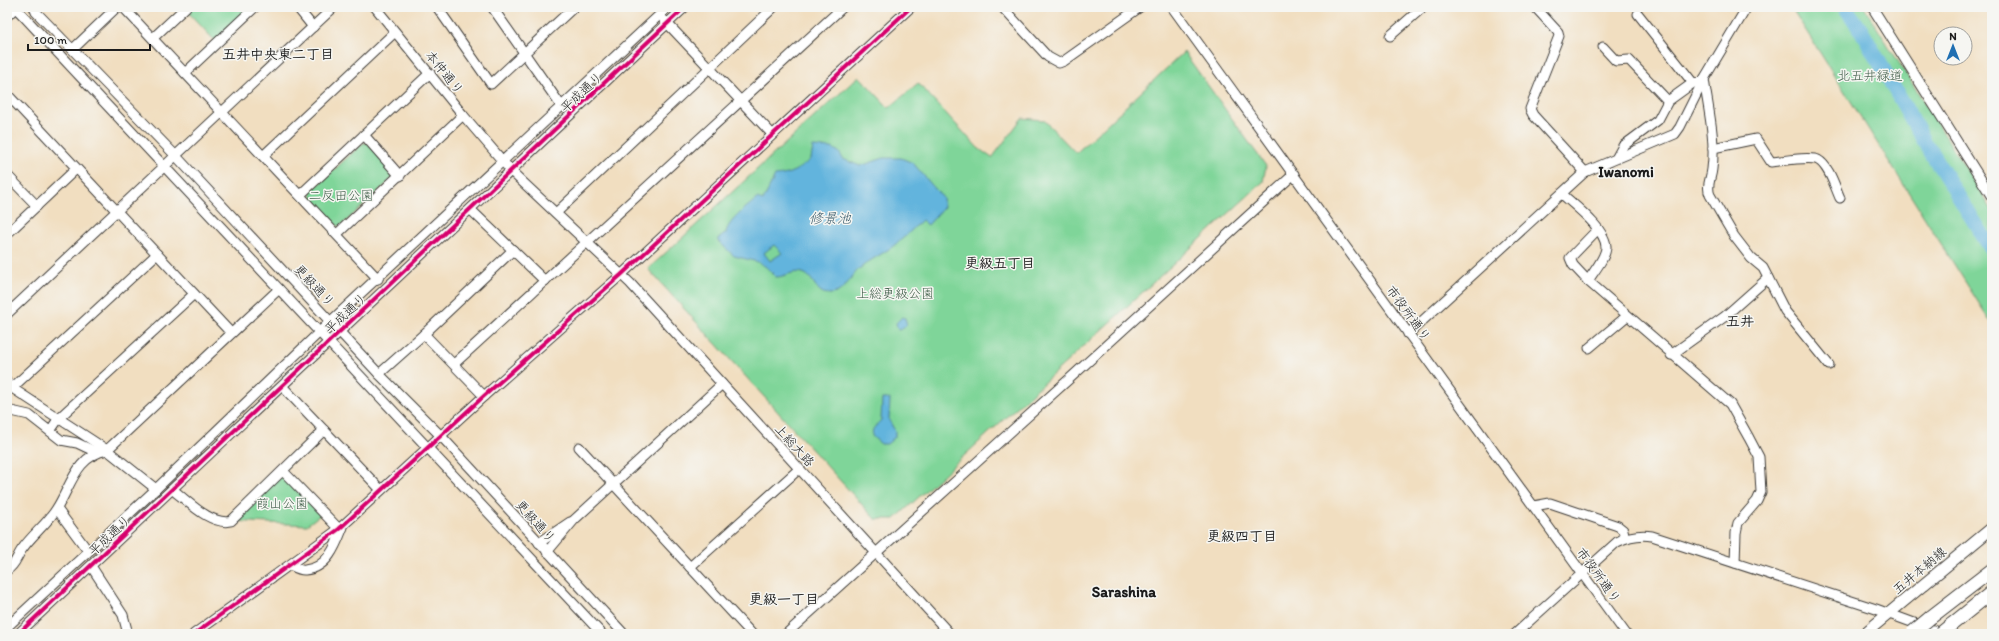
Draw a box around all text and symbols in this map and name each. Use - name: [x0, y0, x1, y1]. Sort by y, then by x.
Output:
- scale bar: [28, 26, 150, 52]
- north arrow: [1933, 26, 1973, 66]
- text: N: [1949, 30, 1957, 43]
- text: 100 m: [34, 33, 67, 47]
- district label: 五井中央東二丁目: [222, 46, 334, 63]
- street label: 本仲通り: [422, 47, 467, 97]
- park label: 北五井緑道: [1837, 68, 1903, 83]
- street label: 平成通り: [557, 69, 605, 116]
- district label: Iwanomi: [1598, 163, 1654, 181]
- park label: 二反田公園: [308, 188, 374, 203]
- water label: 修景池: [809, 210, 852, 227]
- district label: 更級五丁目: [965, 255, 1035, 272]
- street label: 更級通り: [291, 261, 338, 309]
- street label: 市役所通り: [1383, 283, 1434, 344]
- park label: 上総更級公園: [856, 286, 934, 301]
- street label: 平成通り: [321, 290, 369, 337]
- district label: 五井: [1726, 313, 1754, 330]
- street label: 上総大路: [772, 421, 818, 470]
- park label: 葭山公園: [256, 496, 308, 511]
- street label: 更級通り: [513, 497, 559, 546]
- street label: 平成通り: [85, 512, 133, 559]
- district label: 更級四丁目: [1207, 528, 1277, 545]
- street label: 五井本納線: [1890, 543, 1950, 597]
- street label: 市役所通り: [1573, 545, 1624, 606]
- district label: Sarashina: [1092, 583, 1156, 601]
- district label: 更級一丁目: [749, 591, 819, 608]

